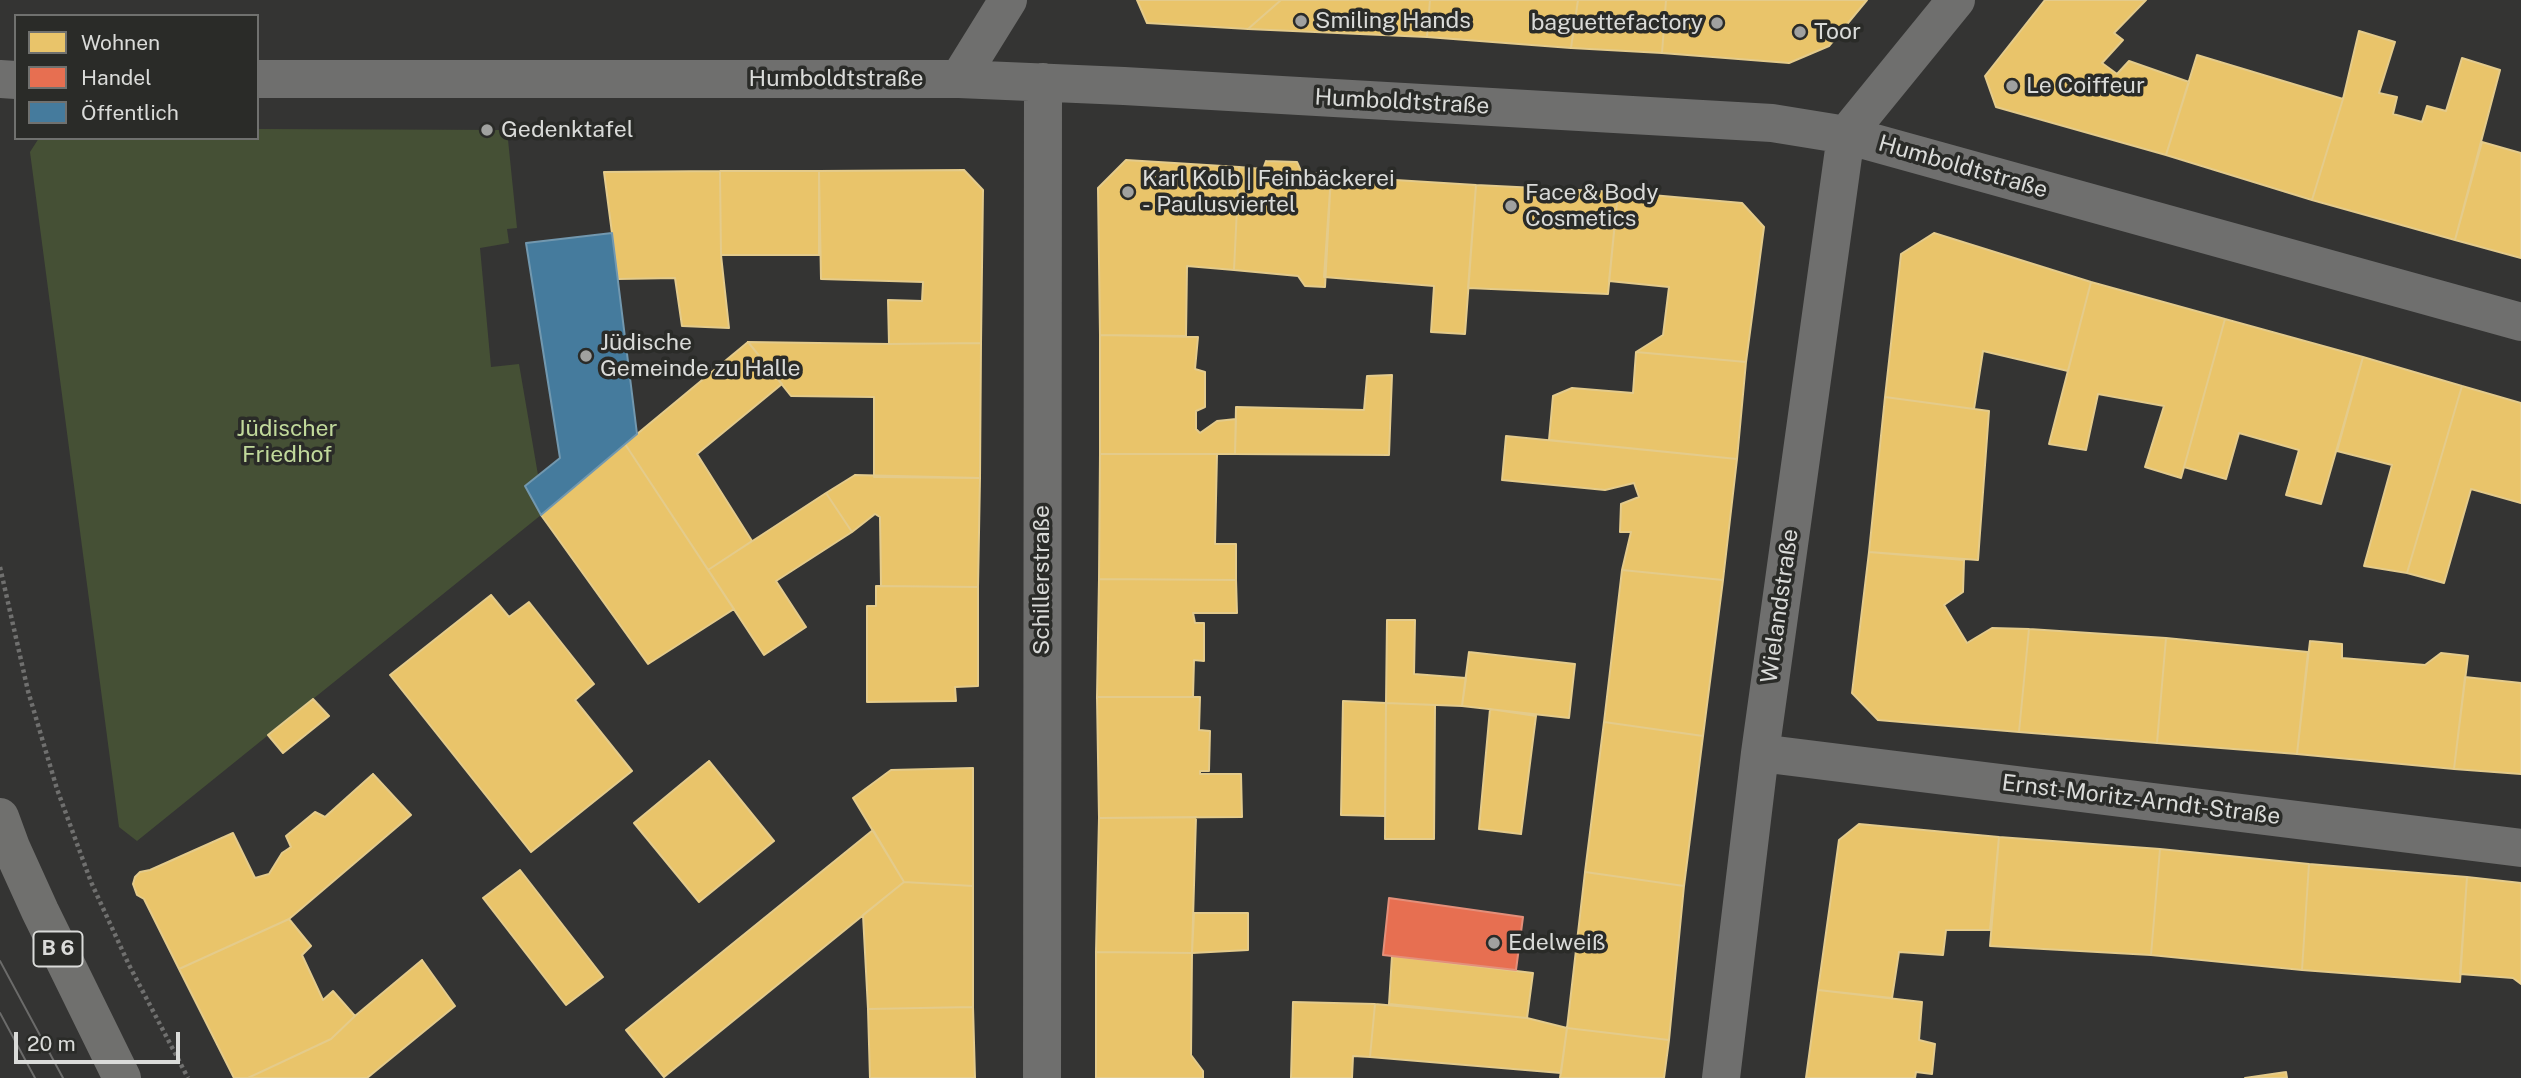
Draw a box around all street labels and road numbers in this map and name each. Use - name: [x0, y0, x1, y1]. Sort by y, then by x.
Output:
- street label: Humboldtstraße: [749, 65, 923, 93]
- street label: Humboldtstraße: [1314, 84, 1490, 120]
- street label: Humboldtstraße: [1875, 130, 2051, 204]
- street label: Schillerstraße: [1028, 505, 1056, 655]
- street label: Wielandstraße: [1756, 527, 1804, 685]
- street label: Ernst-Moritz-Arndt-Straße: [2000, 769, 2282, 831]
- road number: B 6: [34, 932, 82, 967]

